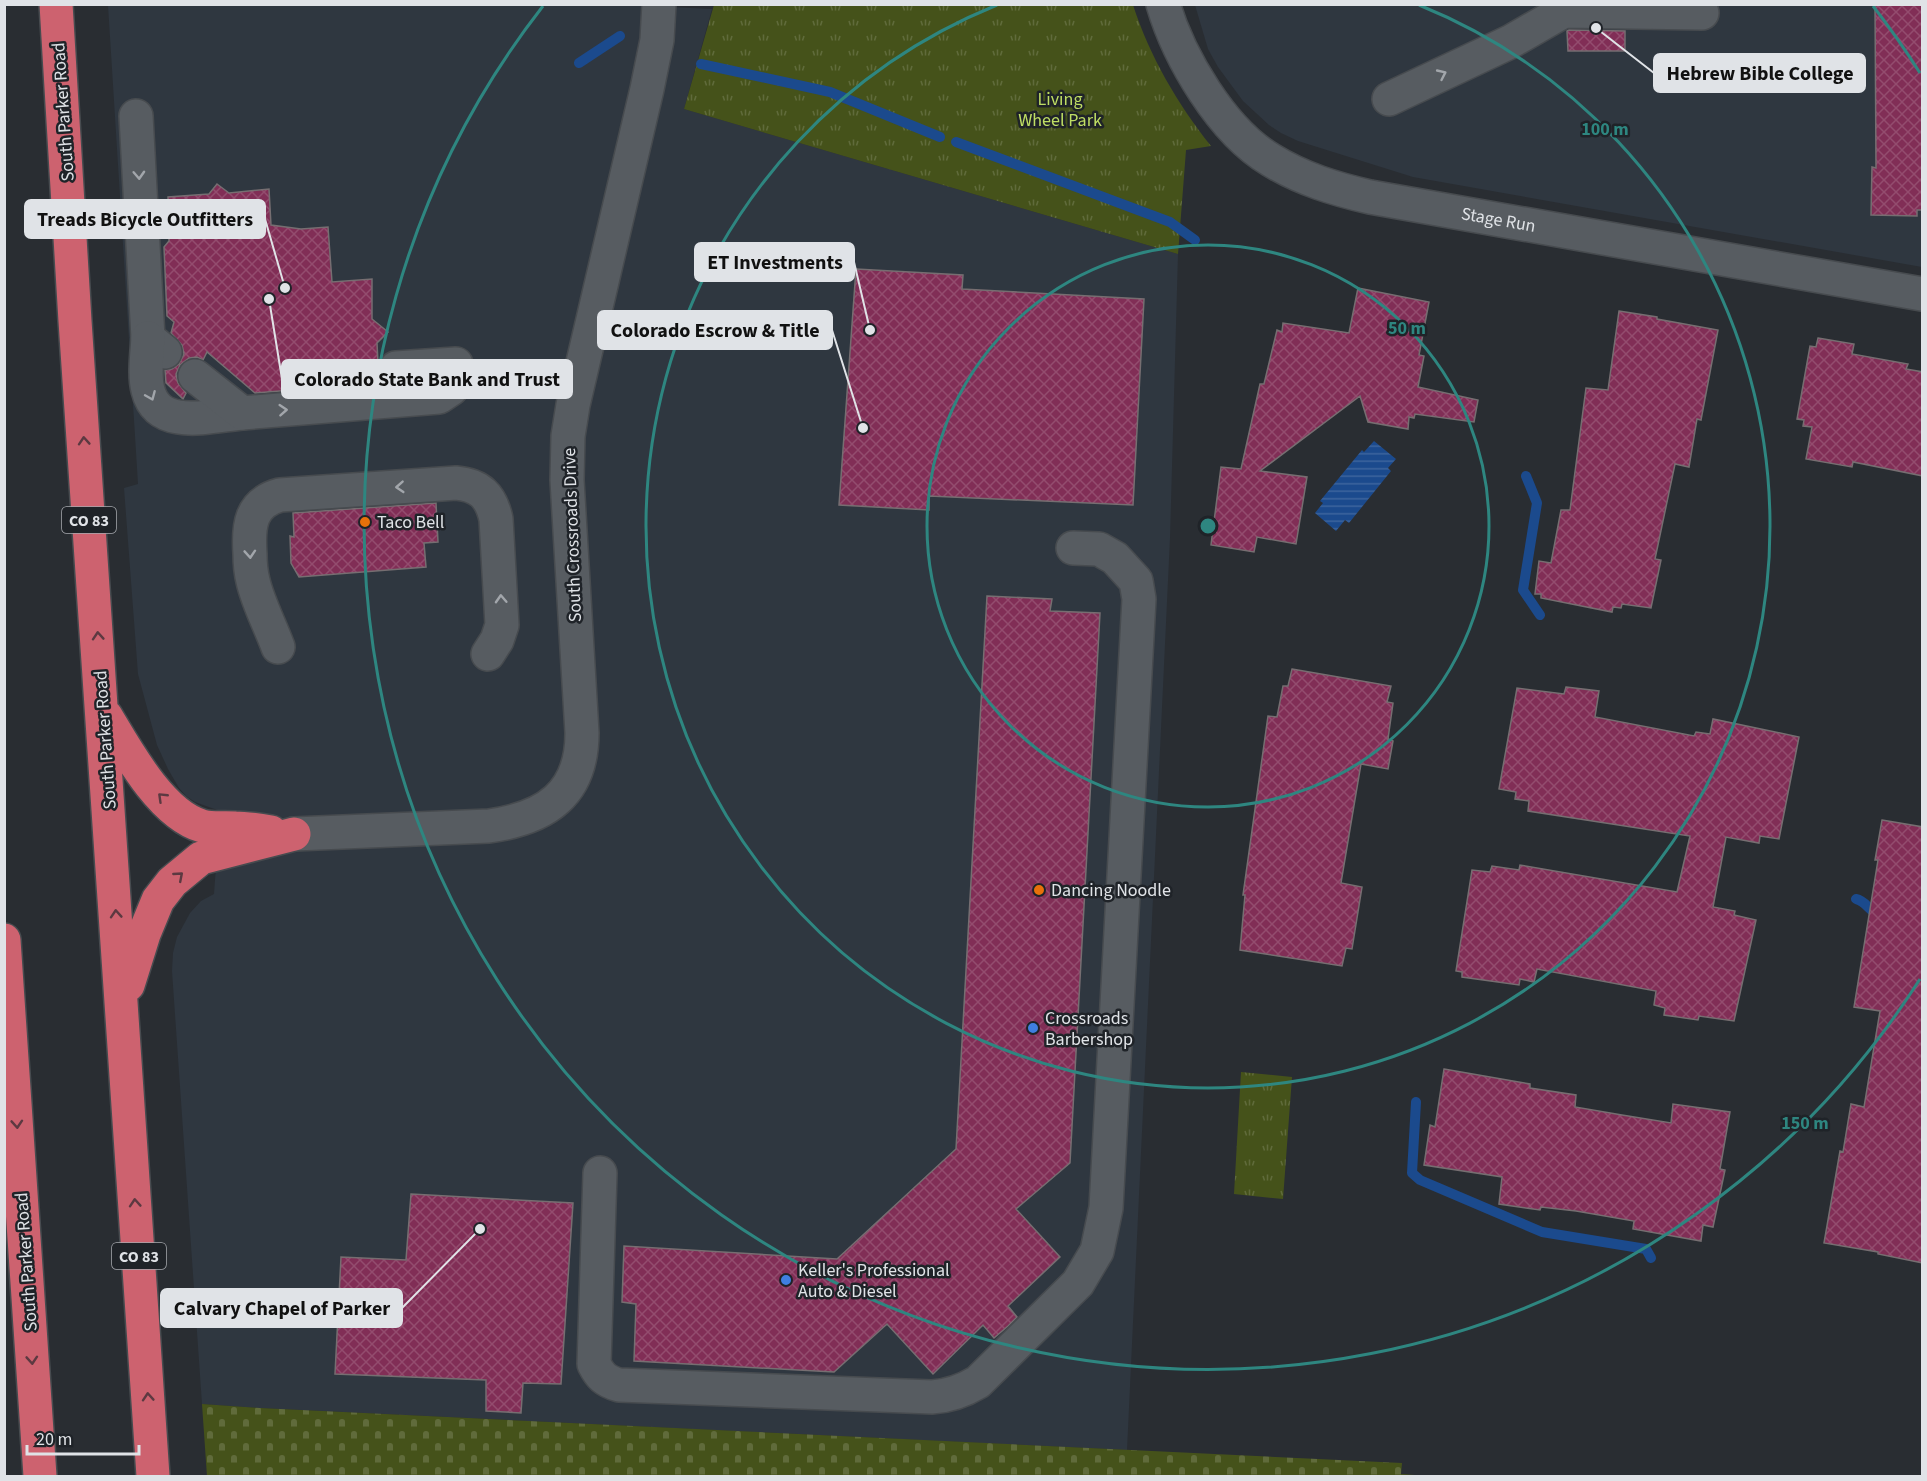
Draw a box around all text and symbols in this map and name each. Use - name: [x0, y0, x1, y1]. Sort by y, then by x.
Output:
- street label: South Parker Road: [46, 42, 81, 182]
- callout: Hebrew Bible College: [1654, 54, 1865, 92]
- text: Hebrew Bible College: [1667, 60, 1854, 88]
- one-way arrow: [1436, 70, 1447, 82]
- park label: Living Wheel Park: [1018, 87, 1102, 133]
- text: 100 m: [1581, 117, 1629, 142]
- one-way arrow: [133, 170, 146, 179]
- callout: Treads Bicycle Outfitters: [25, 200, 265, 238]
- street label: Stage Run: [1459, 201, 1538, 239]
- text: Treads Bicycle Outfitters: [37, 206, 253, 234]
- callout: ET Investments: [695, 243, 854, 281]
- text: ET Investments: [707, 249, 843, 277]
- callout: Colorado Escrow & Title: [598, 311, 832, 349]
- text: 50 m: [1388, 316, 1426, 341]
- text: Colorado Escrow & Title: [610, 317, 820, 345]
- callout: Colorado State Bank and Trust: [282, 360, 572, 398]
- text: Colorado State Bank and Trust: [294, 366, 560, 394]
- one-way arrow: [144, 389, 156, 400]
- one-way arrow: [278, 403, 287, 416]
- one-way arrow: [78, 437, 91, 446]
- street label: South Crossroads Drive: [557, 447, 588, 623]
- one-way arrow: [396, 480, 405, 493]
- road number: CO 83: [62, 507, 116, 533]
- place label: Taco Bell: [377, 510, 444, 535]
- marker: Taco Bell: [358, 515, 372, 529]
- centre of rings: [1198, 516, 1218, 536]
- one-way arrow: [243, 549, 256, 558]
- one-way arrow: [494, 594, 507, 603]
- one-way arrow: [91, 631, 104, 640]
- street label: South Parker Road: [88, 670, 123, 810]
- one-way arrow: [159, 793, 169, 804]
- one-way arrow: [172, 872, 183, 883]
- place label: Dancing Noodle: [1051, 878, 1171, 903]
- marker: Dancing Noodle: [1032, 883, 1046, 897]
- one-way arrow: [110, 910, 123, 919]
- place label: Crossroads Barbershop: [1045, 1006, 1133, 1052]
- marker: Crossroads Barbershop: [1026, 1021, 1040, 1035]
- text: 150 m: [1781, 1111, 1829, 1136]
- one-way arrow: [10, 1119, 23, 1128]
- street label: South Parker Road: [9, 1192, 44, 1332]
- one-way arrow: [129, 1198, 142, 1207]
- road number: CO 83: [112, 1243, 166, 1269]
- place label: Keller's Professional Auto & Diesel: [798, 1258, 950, 1304]
- marker: Keller's Professional Auto & Diesel: [779, 1273, 793, 1287]
- callout: Calvary Chapel of Parker: [161, 1289, 402, 1327]
- text: Calvary Chapel of Parker: [174, 1295, 390, 1323]
- one-way arrow: [26, 1356, 39, 1365]
- one-way arrow: [142, 1393, 155, 1402]
- scale bar: [27, 1418, 140, 1456]
- text: 20 m: [36, 1427, 72, 1452]

